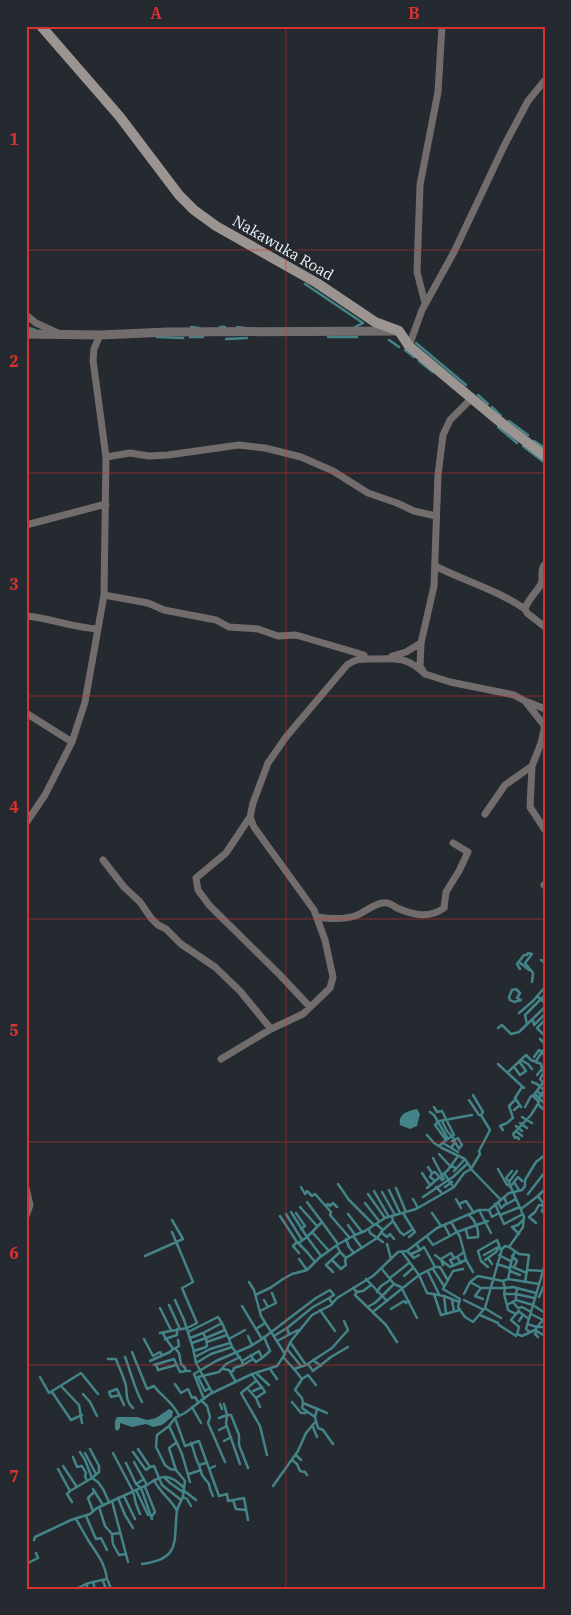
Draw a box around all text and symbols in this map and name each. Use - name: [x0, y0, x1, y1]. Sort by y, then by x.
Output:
- text: A: [150, 3, 162, 23]
- text: B: [408, 3, 420, 23]
- text: 1: [9, 129, 19, 149]
- street label: Nakawuka Road: [229, 211, 337, 284]
- text: 2: [9, 351, 19, 371]
- text: 3: [9, 574, 19, 594]
- text: 4: [9, 797, 19, 817]
- text: 5: [9, 1020, 19, 1040]
- text: 6: [9, 1243, 19, 1263]
- text: 7: [9, 1466, 19, 1486]

